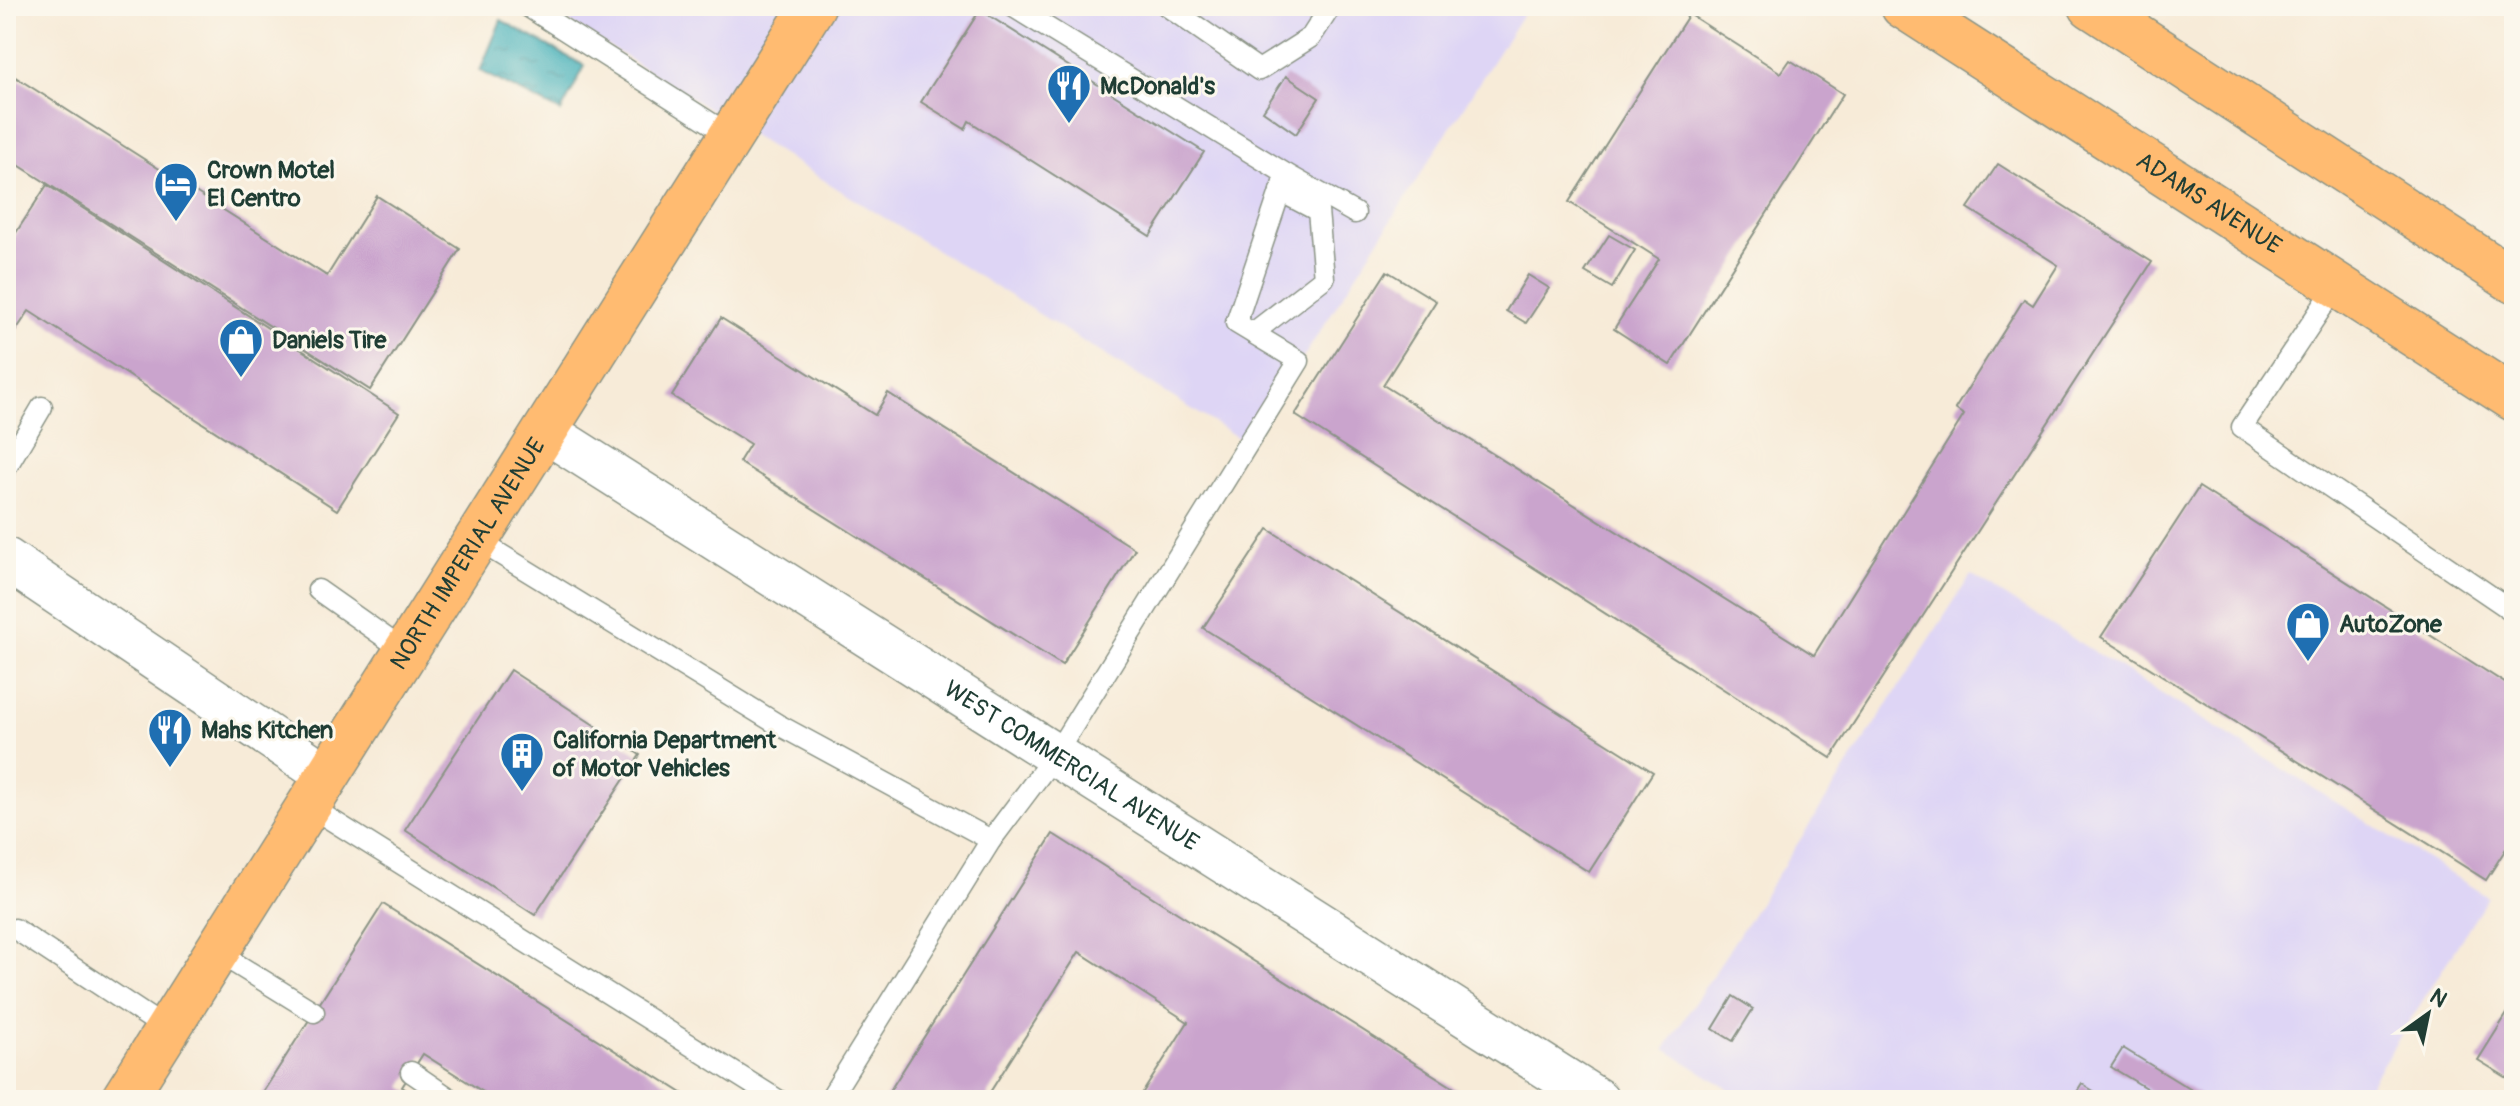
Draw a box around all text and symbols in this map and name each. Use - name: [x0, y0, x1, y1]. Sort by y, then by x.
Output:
- restaurant icon: McDonald's: [1045, 62, 1093, 125]
- place label: McDonald's: [1100, 72, 1215, 101]
- street label: ADAMS AVENUE: [2131, 146, 2287, 261]
- place label: Crown Motel El Centro: [207, 156, 335, 213]
- hotel icon: Crown Motel El Centro: [152, 160, 200, 223]
- shop icon: Daniels Tire: [217, 316, 265, 379]
- place label: Daniels Tire: [272, 326, 388, 355]
- street label: NORTH IMPERIAL AVENUE: [384, 433, 552, 675]
- shop icon: AutoZone: [2284, 600, 2332, 663]
- place label: AutoZone: [2339, 610, 2443, 639]
- street label: WEST COMMERCIAL AVENUE: [939, 674, 1204, 858]
- restaurant icon: Mahs Kitchen: [146, 706, 194, 769]
- place label: Mahs Kitchen: [201, 716, 333, 745]
- place label: California Department of Motor Vehicles: [552, 726, 778, 783]
- building icon: California Department of Motor Vehicles: [498, 730, 546, 793]
- north arrow: [2388, 974, 2468, 1054]
- text: N: [2424, 982, 2452, 1014]

